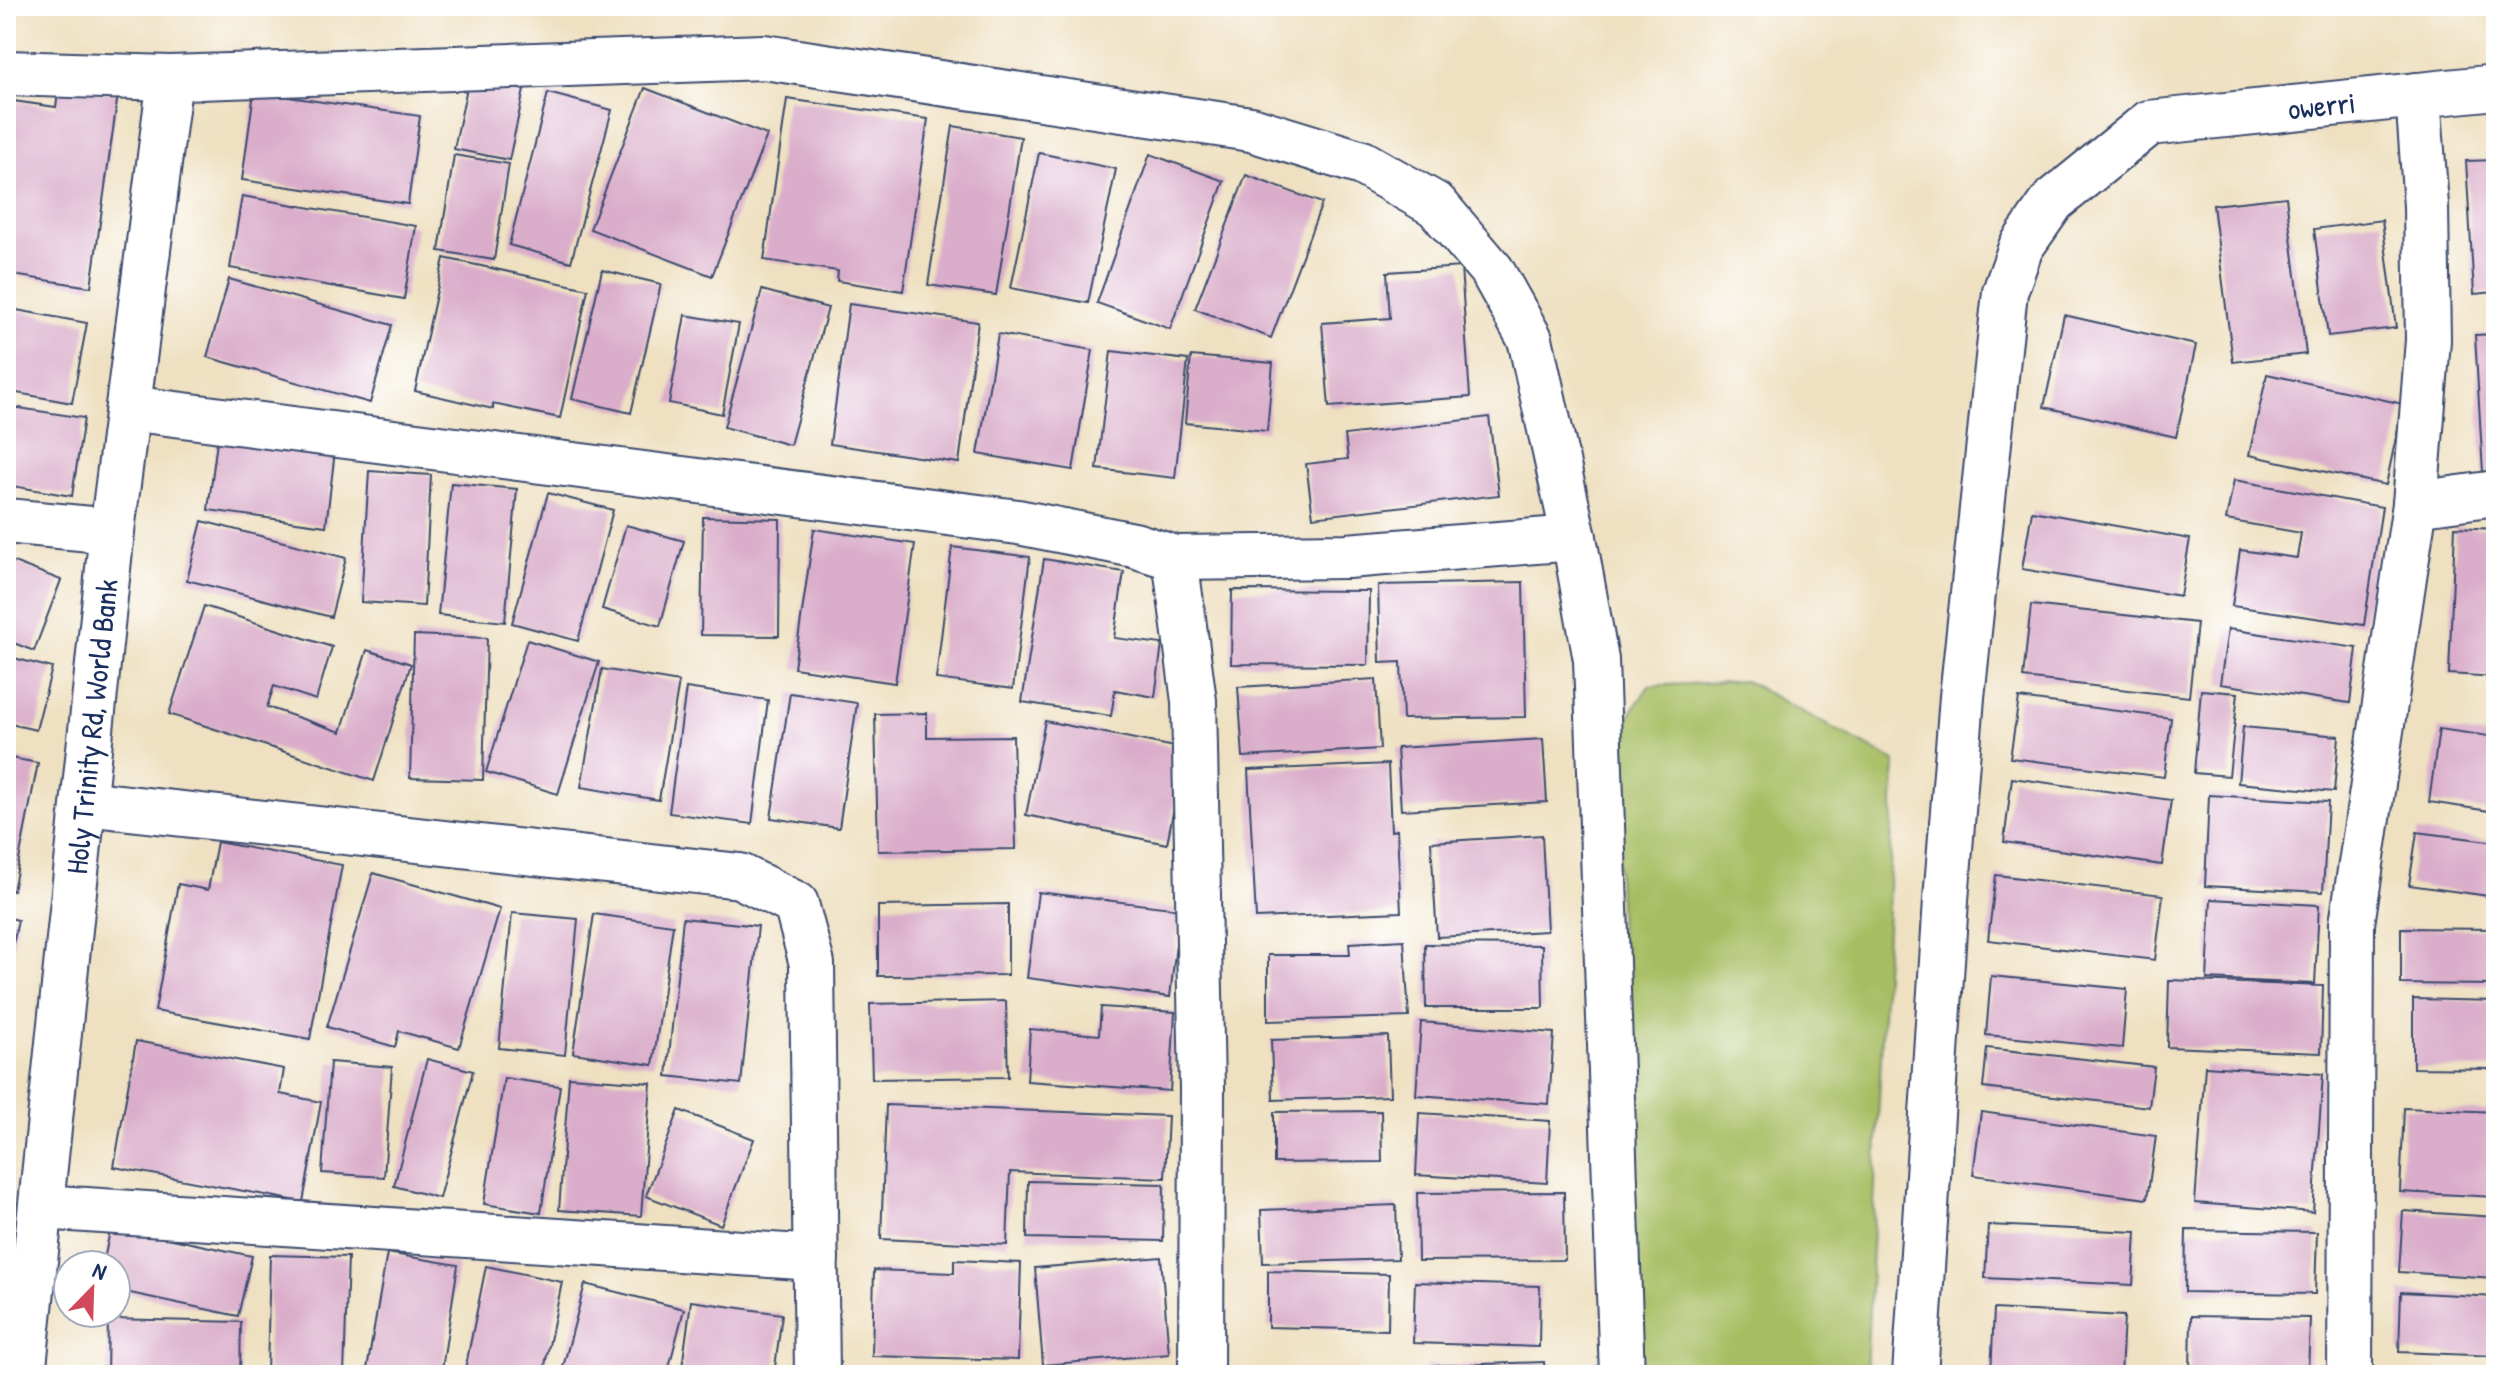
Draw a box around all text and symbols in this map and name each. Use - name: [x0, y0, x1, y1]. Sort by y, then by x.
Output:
- street label: owerri: [2286, 82, 2357, 128]
- street label: Holy Trinity Rd, World Bank: [56, 577, 127, 876]
- north arrow: [52, 1249, 132, 1329]
- text: N: [89, 1254, 111, 1287]

